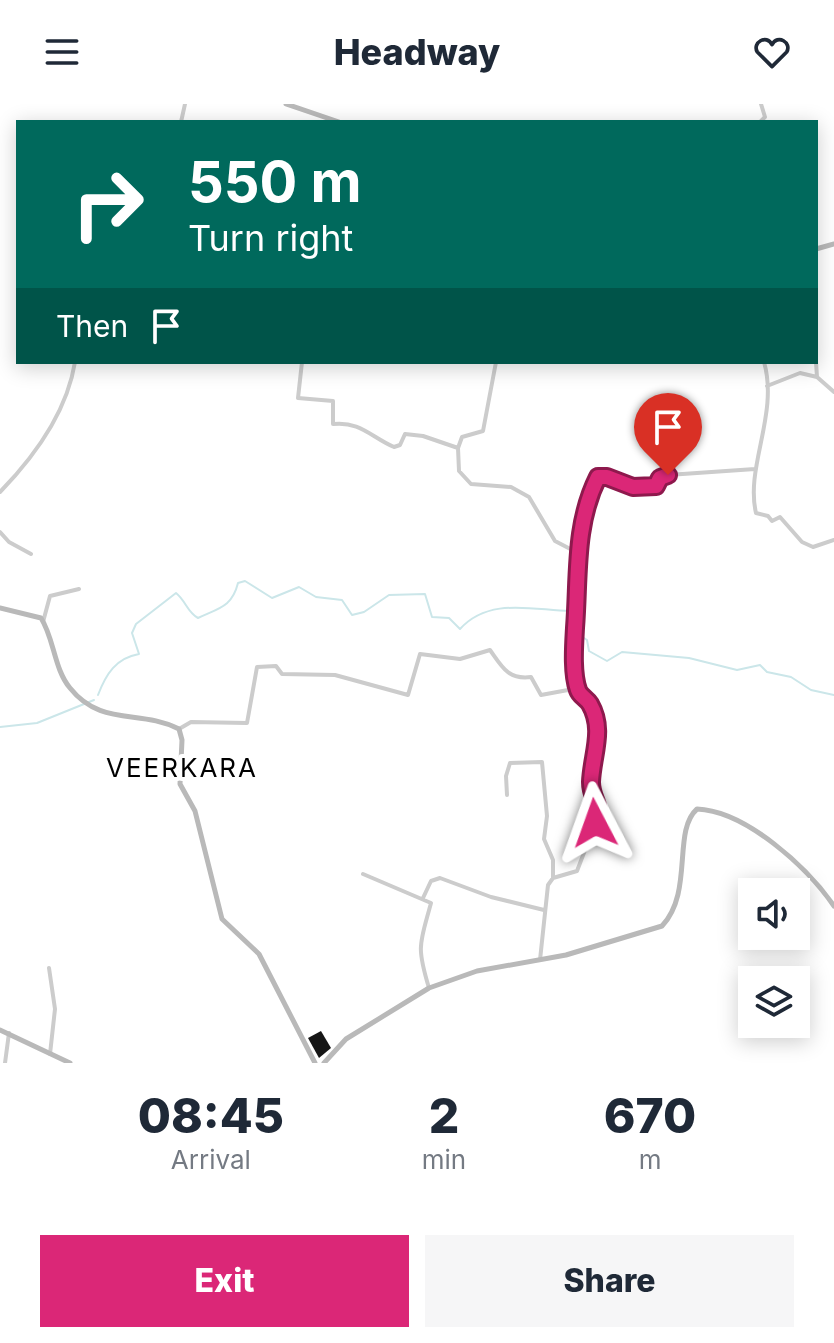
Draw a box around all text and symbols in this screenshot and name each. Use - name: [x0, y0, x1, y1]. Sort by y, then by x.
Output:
- icon: menu: [40, 30, 84, 74]
- text: Headway: [334, 30, 500, 74]
- icon: heart: [750, 30, 794, 74]
- text: 550 m: [188, 148, 362, 216]
- icon: right: [56, 152, 160, 256]
- text: Turn right: [188, 216, 353, 260]
- icon: arrive: [144, 304, 188, 348]
- text: Then: [56, 308, 128, 344]
- pin: [634, 393, 702, 475]
- icon: arrive: [646, 405, 690, 449]
- district label: VEERKARA: [106, 752, 258, 783]
- position arrow: [553, 781, 637, 865]
- map controls: [738, 878, 810, 1038]
- button: sound: [738, 878, 810, 950]
- button: layers: [738, 966, 810, 1038]
- text: 08:45: [138, 1086, 284, 1145]
- text: 2: [429, 1086, 459, 1145]
- text: 670: [604, 1086, 696, 1145]
- text: Arrival: [171, 1144, 251, 1175]
- text: min: [422, 1144, 466, 1175]
- text: m: [639, 1144, 661, 1175]
- button: Exit: [40, 1235, 409, 1327]
- button: Share: [425, 1235, 794, 1327]

